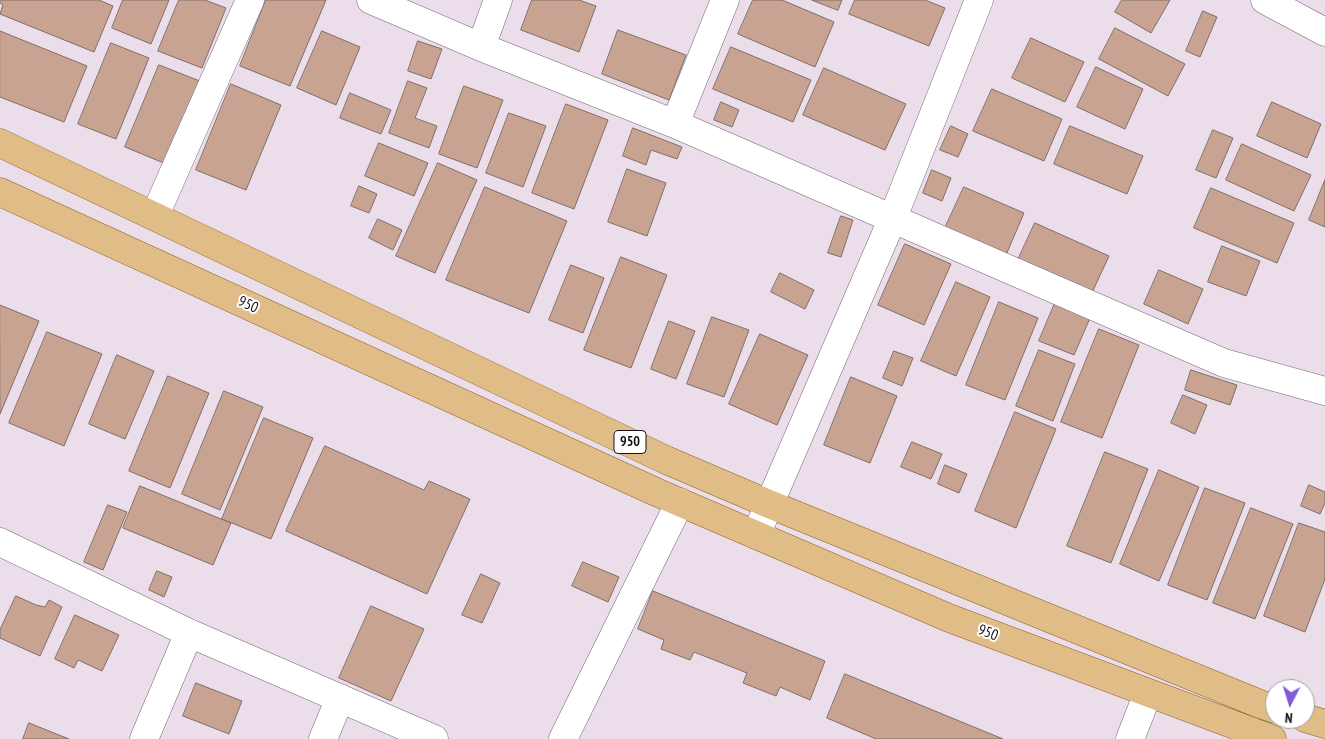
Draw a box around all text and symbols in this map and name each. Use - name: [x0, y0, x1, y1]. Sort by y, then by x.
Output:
- street label: 950: [235, 293, 261, 317]
- road number: 950: [614, 431, 646, 454]
- street label: 950: [975, 621, 1001, 645]
- north arrow: [1265, 679, 1315, 729]
- text: N: [1284, 709, 1293, 727]

